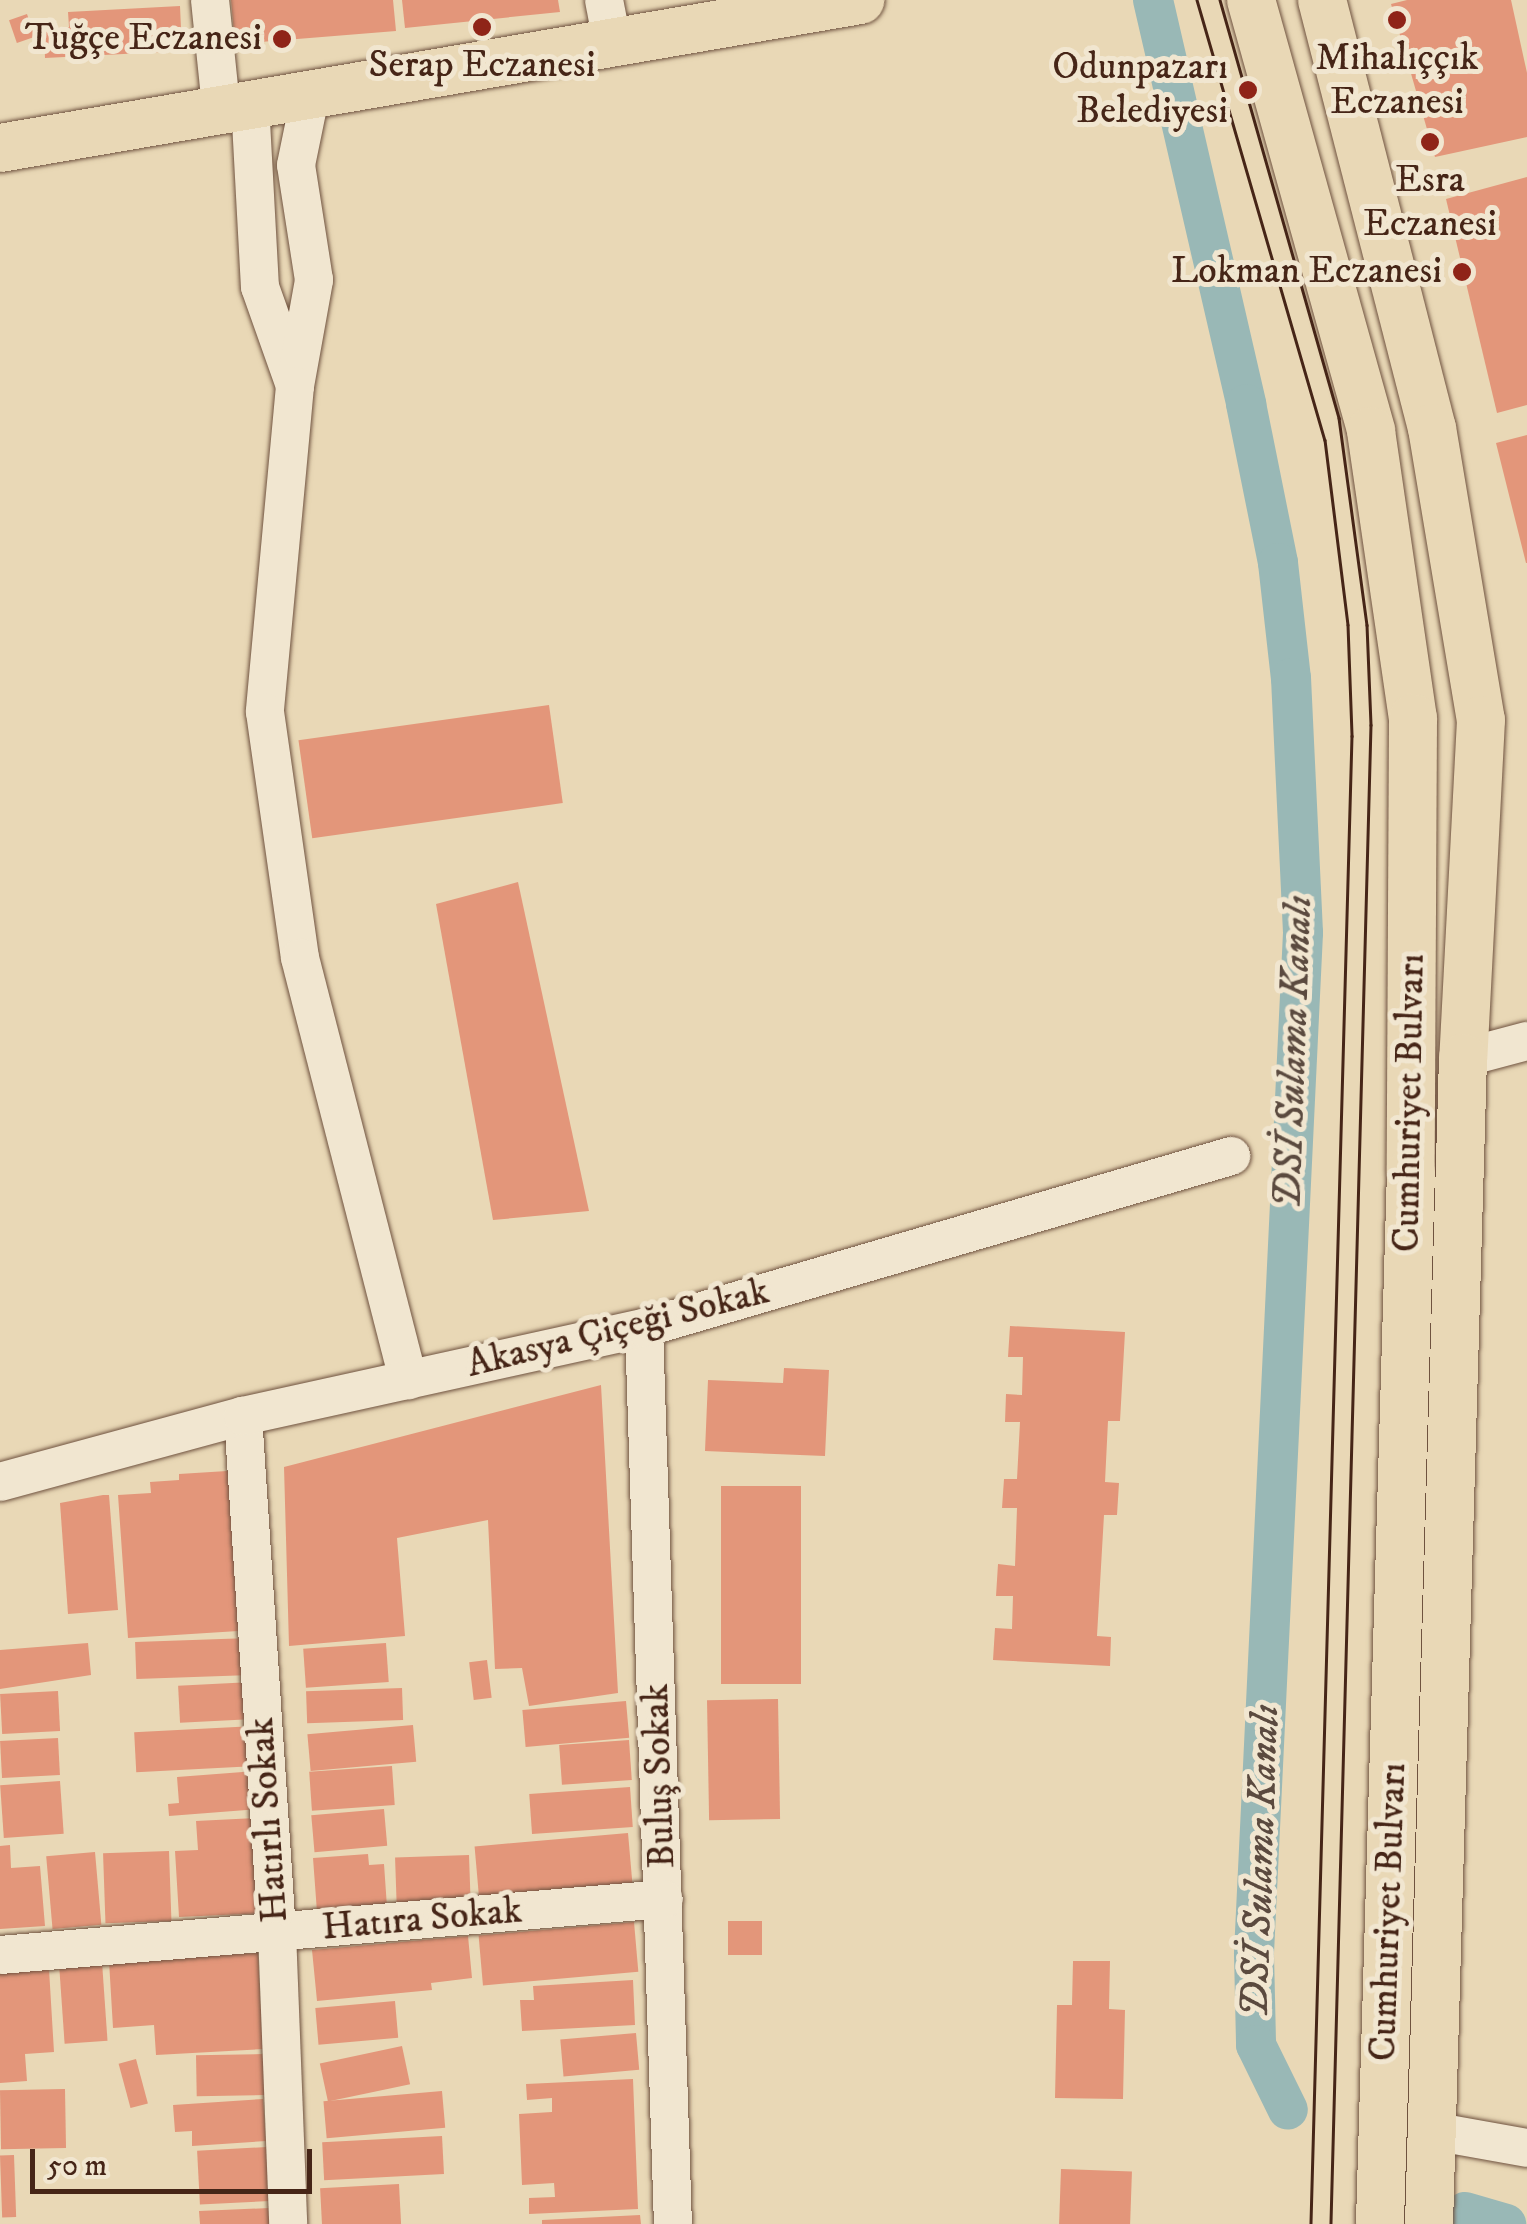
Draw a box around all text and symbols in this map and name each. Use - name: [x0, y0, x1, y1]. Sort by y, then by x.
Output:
- marker: Mihalıççık Eczanesi: [1386, 9, 1408, 31]
- place label: Tuğçe Eczanesi: [25, 16, 262, 62]
- marker: Serap Eczanesi: [471, 16, 493, 38]
- marker: Tuğçe Eczanesi: [271, 28, 293, 50]
- place label: Mihalıççık Eczanesi: [1315, 36, 1479, 125]
- place label: Serap Eczanesi: [369, 43, 595, 89]
- place label: Odunpazarı Belediyesi: [1052, 45, 1228, 134]
- marker: Odunpazarı Belediyesi: [1237, 79, 1259, 101]
- marker: Esra Eczanesi: [1419, 131, 1441, 153]
- place label: Esra Eczanesi: [1363, 158, 1497, 248]
- place label: Lokman Eczanesi: [1171, 249, 1442, 295]
- marker: Lokman Eczanesi: [1451, 261, 1473, 283]
- water label: DSİ Sulama Kanalı: [1265, 895, 1323, 1209]
- street label: Cumhuriyet Bulvarı: [1385, 953, 1435, 1253]
- street label: Akasya Çiçeği Sokak: [462, 1269, 774, 1389]
- street label: Buluş Sokak: [634, 1683, 686, 1869]
- water label: DSİ Sulama Kanalı: [1232, 1704, 1290, 2018]
- street label: Hatırlı Sokak: [239, 1716, 299, 1924]
- street label: Cumhuriyet Bulvarı: [1361, 1762, 1417, 2062]
- street label: Hatıra Sokak: [320, 1889, 524, 1951]
- scale bar: [35, 2129, 318, 2191]
- text: 50 m: [47, 2148, 107, 2185]

